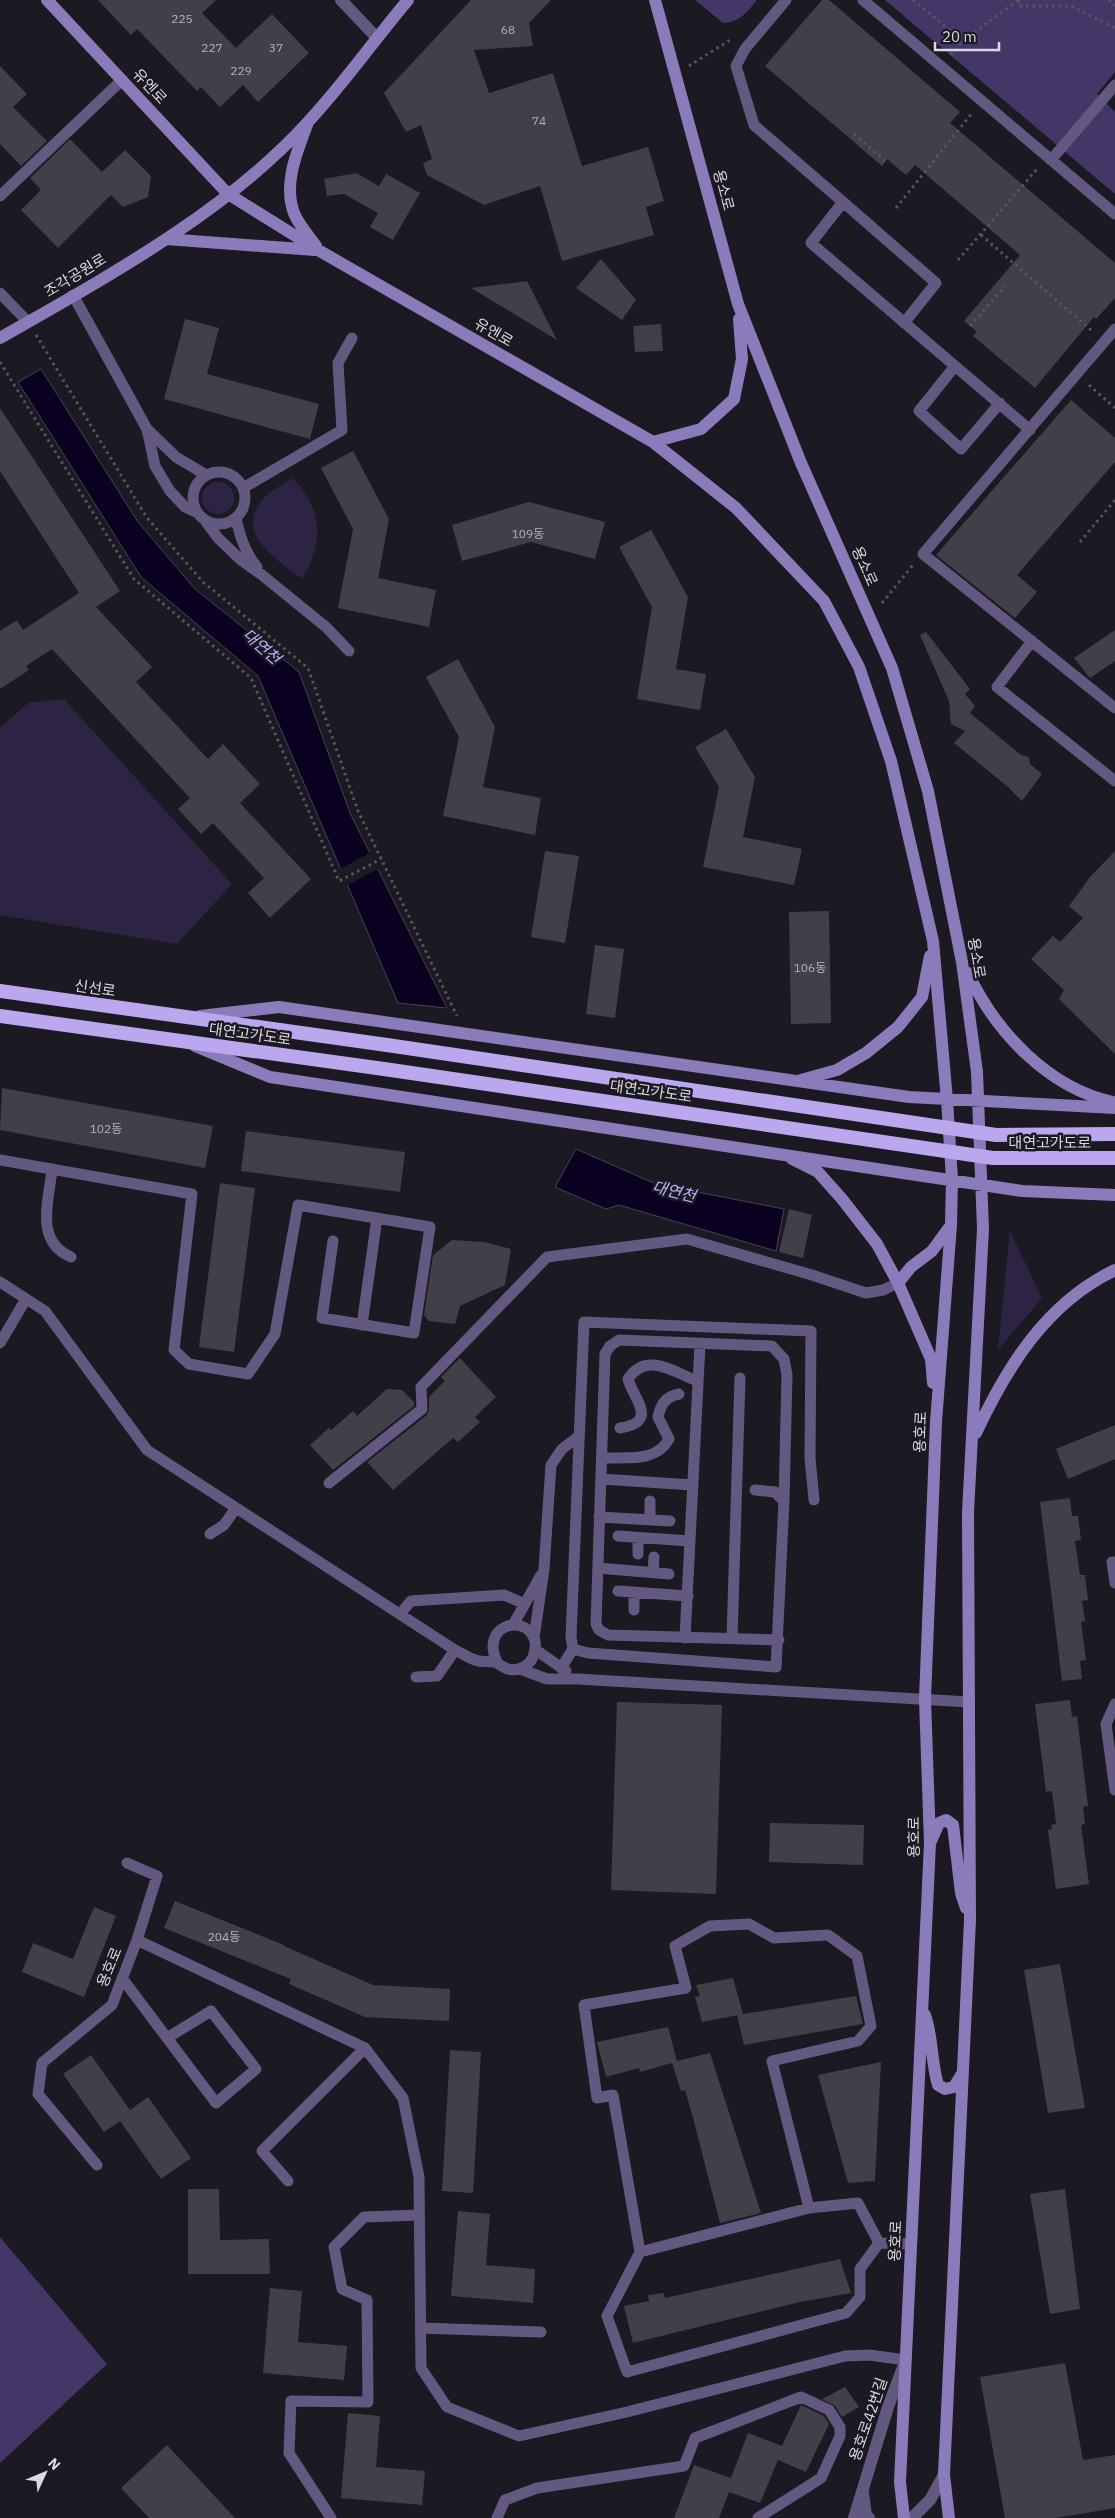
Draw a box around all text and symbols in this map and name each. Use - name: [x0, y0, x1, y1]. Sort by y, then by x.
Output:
- house number: 225: [171, 11, 193, 26]
- scale bar: [935, 20, 999, 52]
- house number: 68: [501, 22, 515, 37]
- text: 20 m: [942, 27, 977, 46]
- house number: 227: [201, 40, 223, 55]
- house number: 37: [269, 40, 283, 55]
- house number: 229: [230, 63, 252, 78]
- street label: 유엔로: [129, 64, 171, 108]
- house number: 74: [532, 113, 546, 128]
- street label: 용소로: [709, 168, 739, 212]
- street label: 조각공원로: [41, 249, 109, 301]
- street label: 유엔로: [471, 313, 517, 351]
- house number: 109동: [512, 526, 544, 541]
- street label: 용소로: [848, 543, 882, 589]
- water label: 대연천: [239, 624, 287, 670]
- street label: 용소로: [964, 936, 990, 980]
- house number: 106동: [794, 960, 826, 975]
- street label: 신선로: [73, 976, 117, 1000]
- street label: 대연고가도로: [208, 1019, 292, 1049]
- street label: 대연고가도로: [609, 1076, 693, 1106]
- house number: 102동: [90, 1121, 122, 1136]
- street label: 대연고가도로: [1009, 1133, 1091, 1152]
- water label: 대연천: [650, 1176, 700, 1207]
- street label: 용호로: [910, 1411, 930, 1453]
- street label: 용호로: [904, 1816, 923, 1858]
- house number: 204동: [208, 1929, 240, 1944]
- street label: 용호로: [92, 1944, 126, 1990]
- street label: 용호로: [884, 2220, 906, 2262]
- street label: 용호로42번길: [845, 2375, 891, 2463]
- north arrow: [20, 2448, 70, 2498]
- text: N: [44, 2454, 64, 2474]

